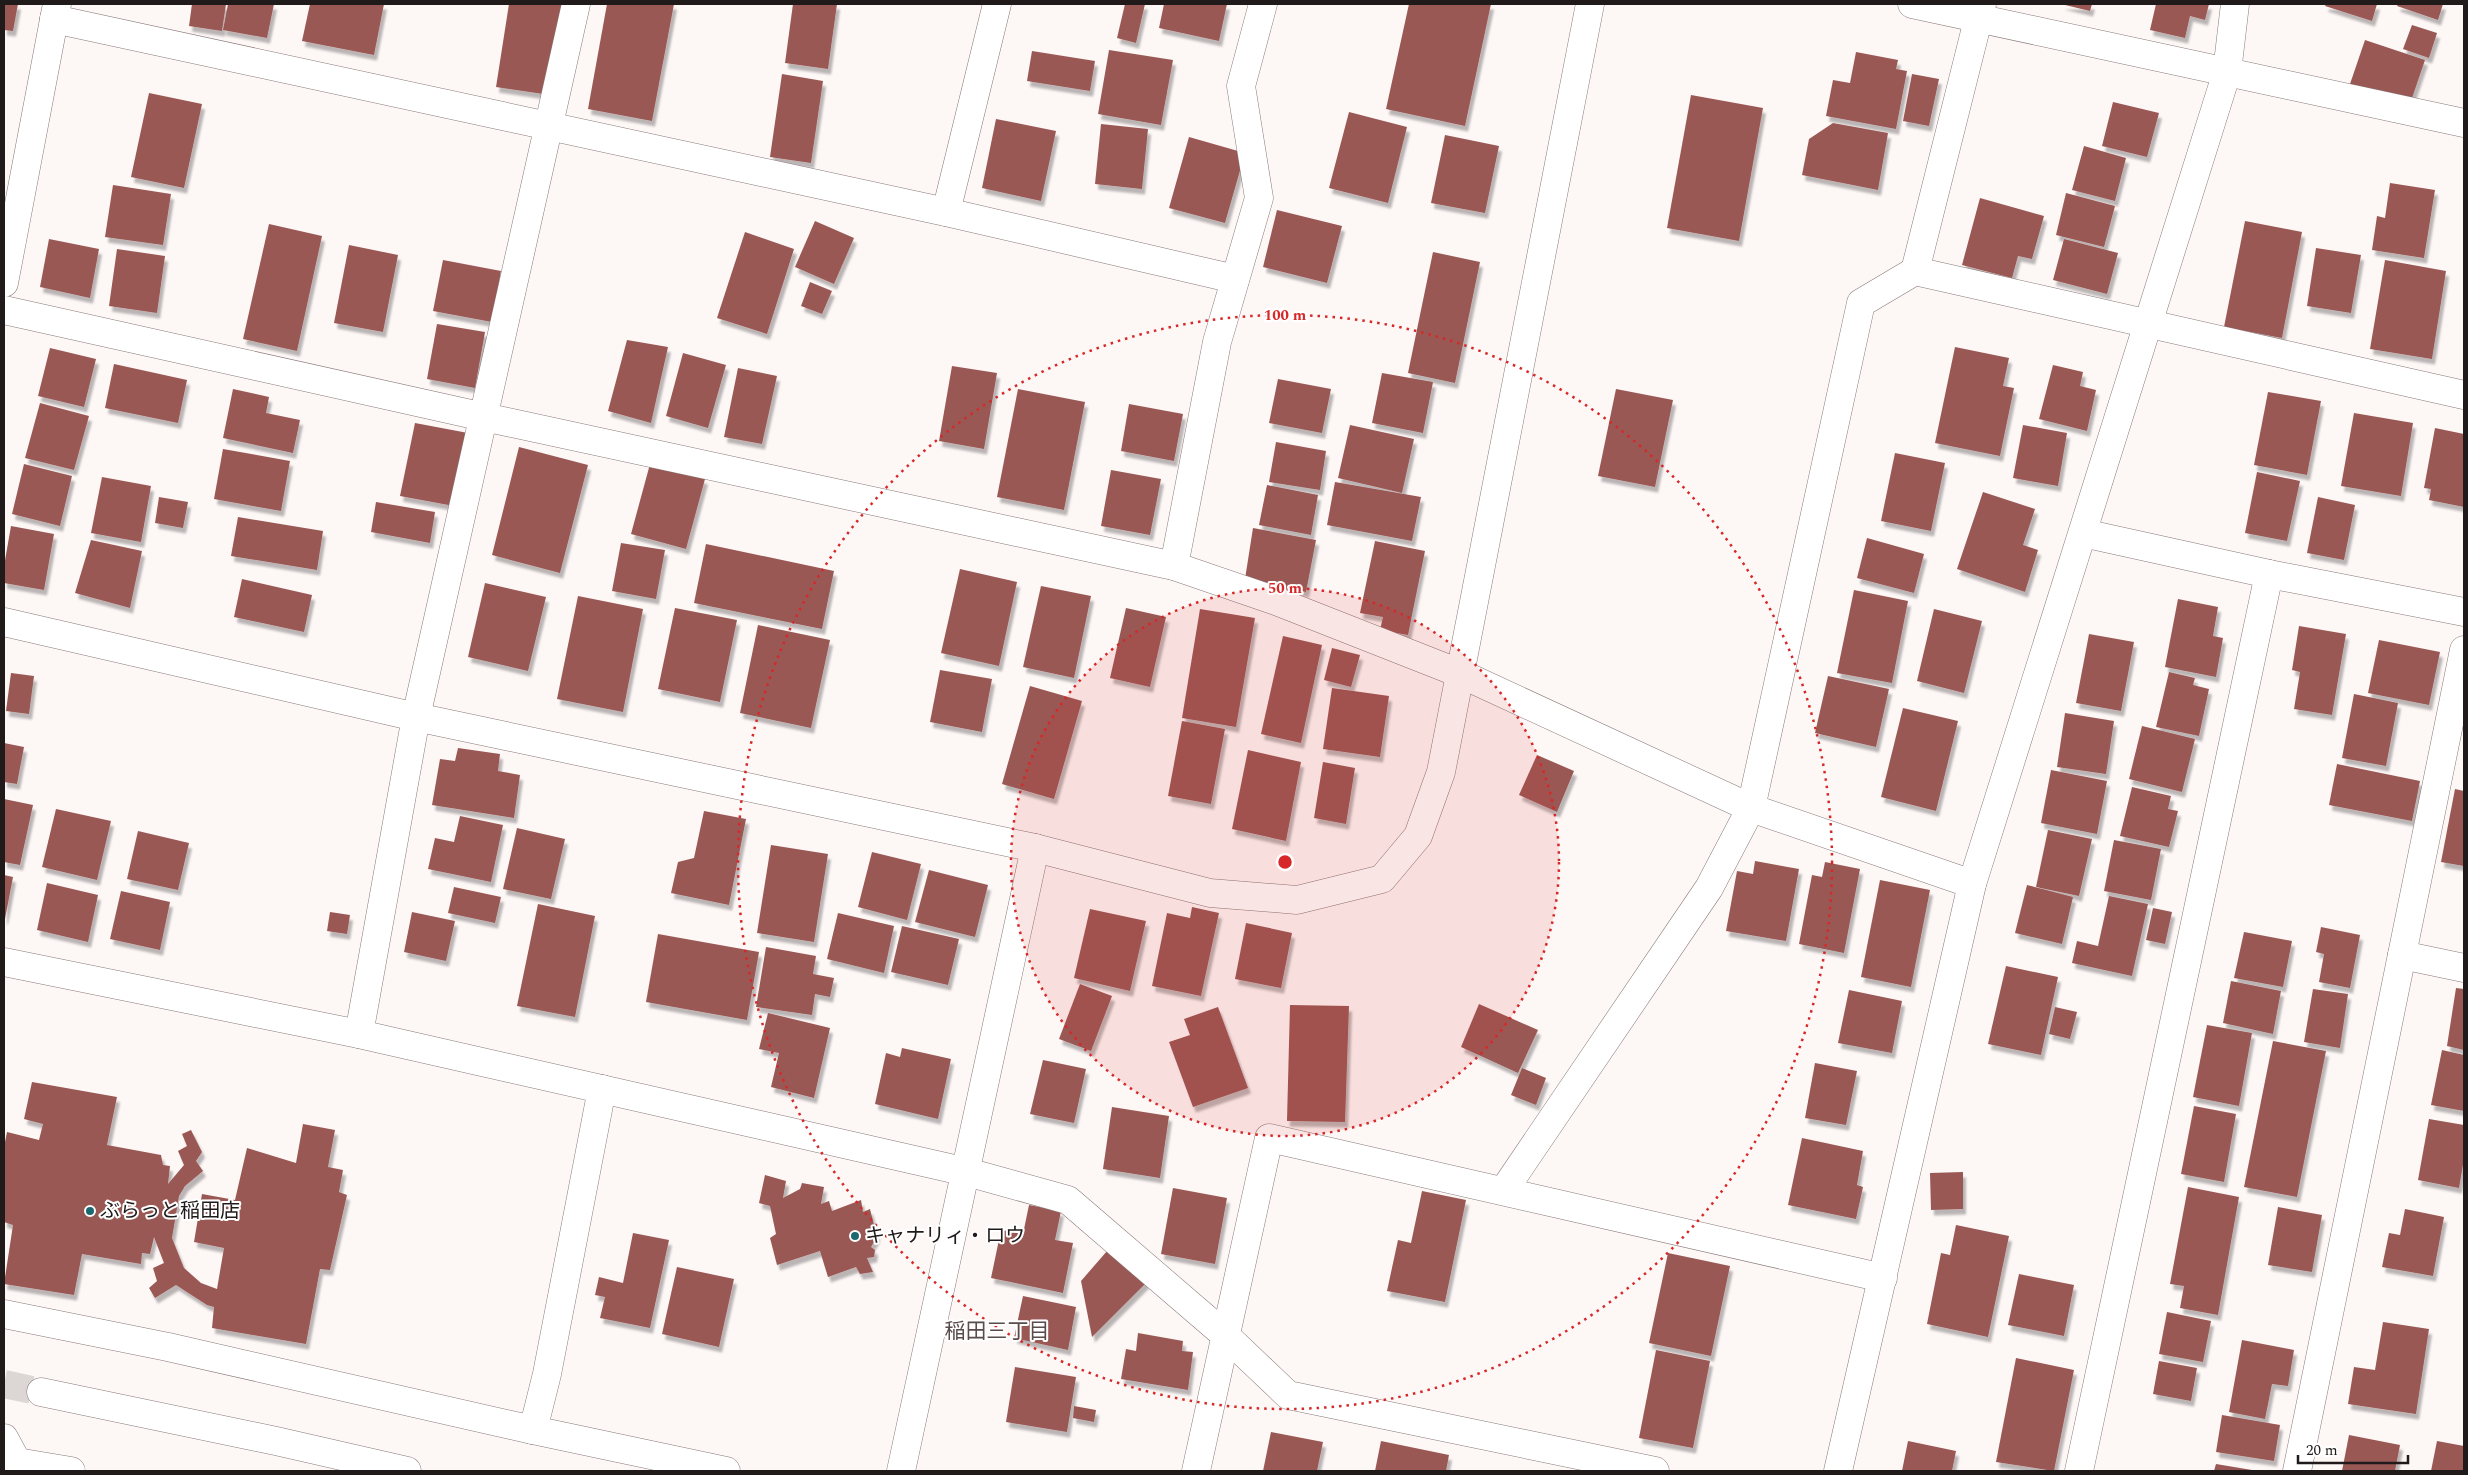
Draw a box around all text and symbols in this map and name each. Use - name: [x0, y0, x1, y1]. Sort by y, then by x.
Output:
- text: 100 m: [1264, 304, 1307, 327]
- text: 50 m: [1268, 577, 1303, 600]
- centre of rings: [1276, 853, 1294, 871]
- place label: ぶらっと稲田店: [100, 1196, 240, 1226]
- marker: ぶらっと稲田店: [84, 1205, 96, 1217]
- place label: キャナリィ・ロウ: [865, 1221, 1025, 1251]
- marker: キャナリィ・ロウ: [849, 1230, 861, 1242]
- district label: 稲田三丁目: [945, 1316, 1050, 1348]
- scale bar: [2298, 1432, 2408, 1464]
- text: 20 m: [2306, 1439, 2338, 1462]

